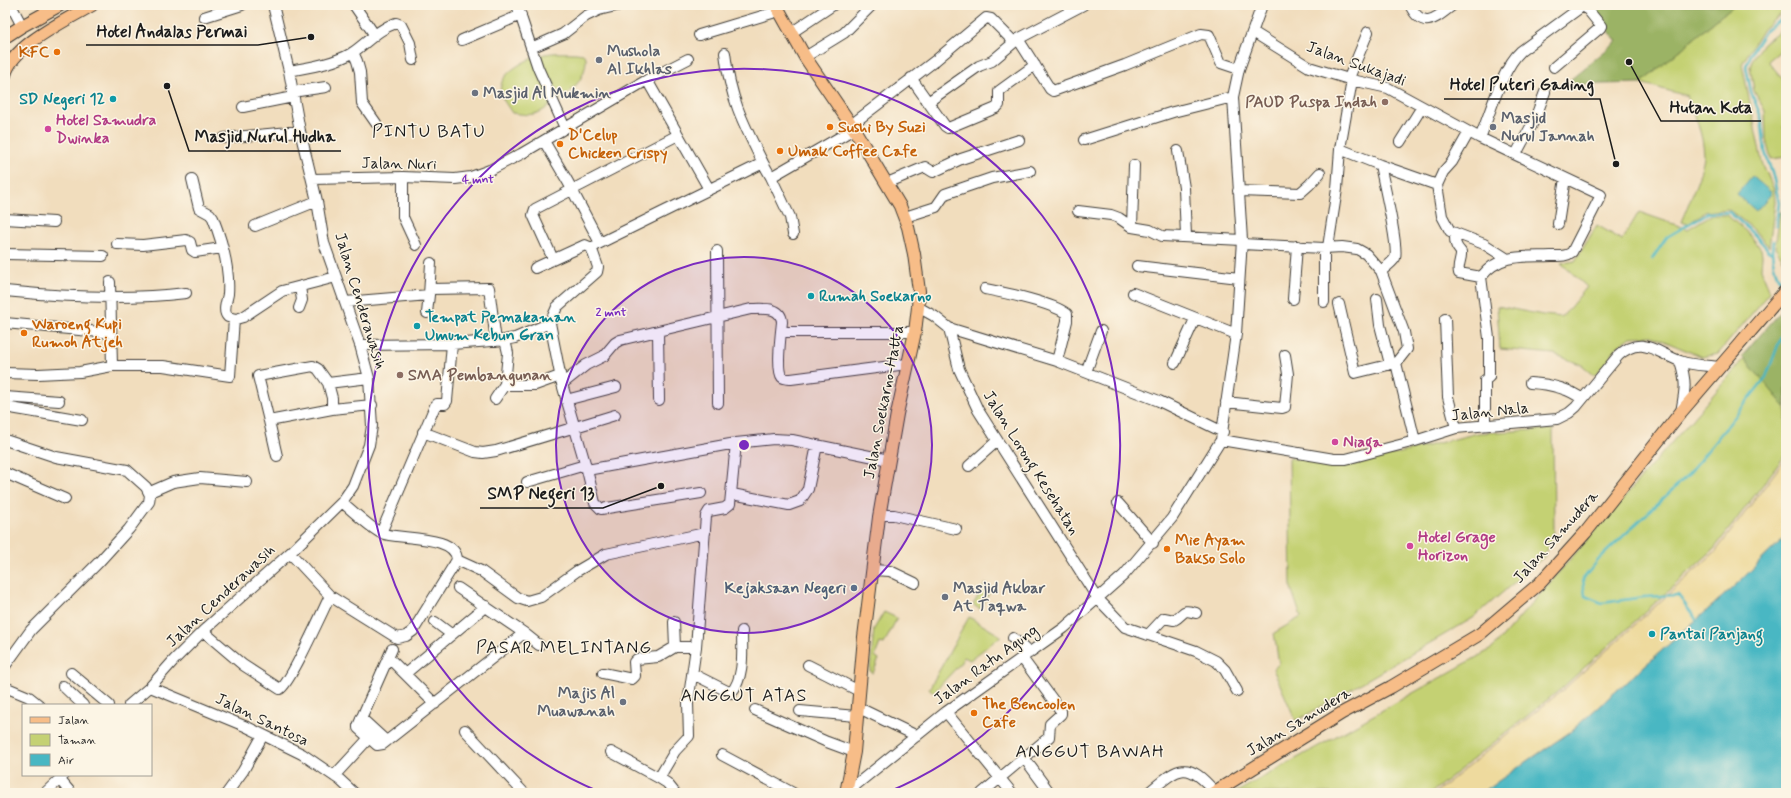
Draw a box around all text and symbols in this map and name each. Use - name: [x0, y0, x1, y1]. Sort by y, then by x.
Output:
- callout: Hotel Andalas Permai: [86, 16, 258, 45]
- text: Hotel Andalas Permai: [96, 21, 248, 43]
- street label: Jalan Sukajadi: [1303, 36, 1409, 92]
- place label: Mushola Al Ikhlas: [607, 41, 672, 80]
- place label: KFC: [19, 42, 50, 63]
- marker: KFC: [52, 47, 62, 57]
- marker: Mushola Al Ikhlas: [594, 55, 604, 65]
- callout: Hotel Puteri Gading: [1444, 70, 1600, 99]
- text: Hotel Puteri Gading: [1450, 74, 1594, 97]
- place label: Masjid Al Mukmin: [483, 83, 611, 104]
- marker: Masjid Al Mukmin: [470, 88, 480, 98]
- place label: SD Negeri 12: [19, 89, 105, 111]
- place label: PAUD Puspa Indah: [1245, 92, 1377, 113]
- callout: Hutan Kota: [1661, 92, 1761, 121]
- marker: SD Negeri 12: [108, 94, 118, 104]
- marker: PAUD Puspa Indah: [1380, 97, 1390, 107]
- text: Hutan Kota: [1670, 97, 1753, 119]
- place label: Masjid Nurul Jannah: [1501, 108, 1595, 147]
- place label: Hotel Samudra Dwinka: [56, 110, 156, 149]
- place label: Sushi By Suzi: [838, 117, 926, 138]
- district label: PINTU BATU: [372, 120, 486, 144]
- callout: Masjid Nurul Hudha: [189, 122, 341, 151]
- marker: Sushi By Suzi: [825, 122, 835, 132]
- marker: Masjid Nurul Jannah: [1488, 122, 1498, 132]
- marker: Hotel Samudra Dwinka: [43, 124, 53, 134]
- place label: D'Celup Chicken Crispy: [568, 125, 668, 164]
- text: Masjid Nurul Hudha: [195, 126, 336, 149]
- marker: D'Celup Chicken Crispy: [555, 139, 565, 149]
- place label: Umak Coffee Cafe: [788, 141, 917, 162]
- marker: Umak Coffee Cafe: [775, 146, 785, 156]
- street label: Jalan Nuri: [361, 153, 437, 175]
- text: 4 mnt: [462, 172, 494, 188]
- street label: Jalan Cenderawasih: [329, 230, 391, 372]
- place label: Rumah Soekarno: [819, 286, 931, 307]
- marker: Rumah Soekarno: [806, 291, 816, 301]
- text: 2 mnt: [596, 305, 627, 321]
- place label: Tempat Pemakaman Umum Kebun Gran: [425, 307, 576, 346]
- place label: Waroeng Kupi Rumoh Atjeh: [31, 314, 123, 353]
- marker: Tempat Pemakaman Umum Kebun Gran: [412, 321, 422, 331]
- street label: Jalan Soekarno-Hatta: [859, 323, 909, 481]
- marker: Waroeng Kupi Rumoh Atjeh: [19, 328, 29, 338]
- place label: SMA Pembangunan: [408, 365, 552, 387]
- marker: SMA Pembangunan: [395, 370, 405, 380]
- street label: Jalan Lorong Kesehatan: [977, 387, 1084, 540]
- street label: Jalan Nala: [1450, 397, 1530, 427]
- place label: Niaga: [1343, 432, 1383, 455]
- marker: Niaga: [1330, 437, 1340, 447]
- centre of rings: [737, 438, 751, 452]
- callout: SMP Negeri 13: [480, 479, 603, 508]
- text: SMP Negeri 13: [487, 483, 595, 508]
- street label: Jalan Samudera: [1509, 486, 1604, 588]
- place label: Hotel Grage Horizon: [1418, 527, 1496, 566]
- place label: Mie Ayam Bakso Solo: [1175, 530, 1245, 569]
- street label: Jalan Cenderawasih: [162, 540, 280, 652]
- marker: Hotel Grage Horizon: [1405, 541, 1415, 551]
- marker: Mie Ayam Bakso Solo: [1162, 544, 1172, 554]
- place label: Kejaksaan Negeri: [724, 578, 846, 600]
- place label: Masjid Akbar At Taqwa: [953, 578, 1046, 617]
- marker: Kejaksaan Negeri: [849, 583, 859, 593]
- marker: Masjid Akbar At Taqwa: [940, 592, 950, 602]
- street label: Jalan Ratu Agung: [930, 620, 1043, 711]
- place label: Pantai Panjang: [1660, 624, 1763, 647]
- marker: Pantai Panjang: [1647, 629, 1657, 639]
- district label: PASAR MELINTANG: [476, 636, 652, 660]
- street label: Jalan Samudera: [1243, 682, 1355, 761]
- place label: Majis Al Muawanah: [537, 683, 615, 722]
- district label: ANGGUT ATAS: [680, 684, 808, 708]
- street label: Jalan Santosa: [212, 688, 312, 752]
- place label: The Bencoolen Cafe: [982, 694, 1075, 733]
- marker: Majis Al Muawanah: [618, 697, 628, 707]
- legend: [22, 704, 152, 776]
- marker: The Bencoolen Cafe: [969, 708, 979, 718]
- text: Jalan: [58, 713, 90, 729]
- text: Taman: [58, 733, 97, 749]
- district label: ANGGUT BAWAH: [1015, 740, 1165, 764]
- text: Air: [58, 753, 74, 769]

